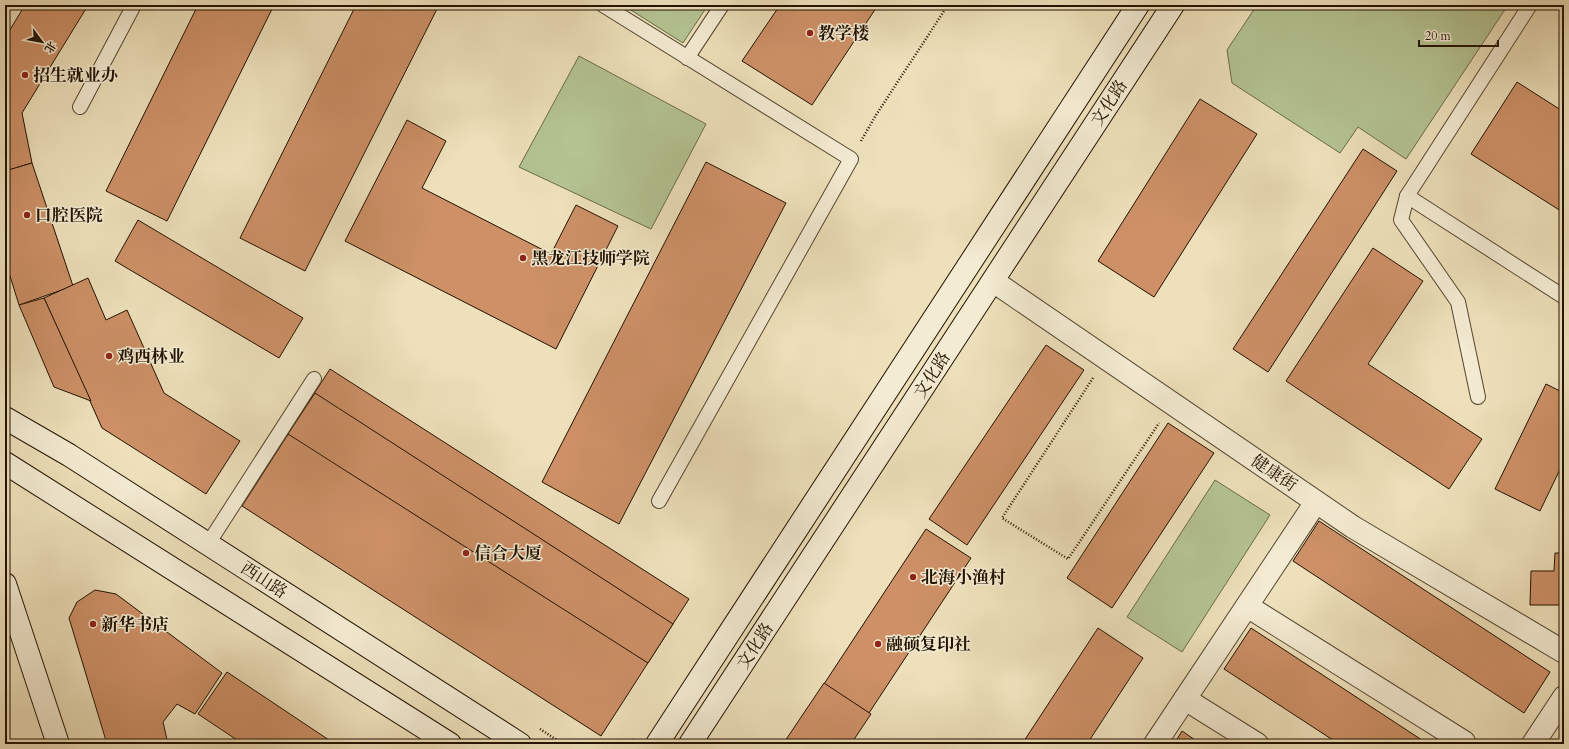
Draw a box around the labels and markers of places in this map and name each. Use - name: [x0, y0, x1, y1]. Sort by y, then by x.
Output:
- place label: 教学楼: [818, 22, 869, 45]
- marker: 教学楼: [805, 28, 815, 38]
- place label: 招生就业办: [33, 64, 118, 87]
- marker: 招生就业办: [20, 70, 30, 80]
- place label: 口腔医院: [35, 204, 103, 227]
- marker: 口腔医院: [22, 210, 32, 220]
- place label: 黑龙江技师学院: [531, 247, 650, 270]
- marker: 黑龙江技师学院: [518, 253, 528, 263]
- place label: 鸡西林业: [117, 345, 185, 368]
- marker: 鸡西林业: [104, 351, 114, 361]
- place label: 信合大厦: [474, 542, 542, 565]
- marker: 信合大厦: [461, 548, 471, 558]
- place label: 北海小渔村: [921, 566, 1006, 589]
- marker: 北海小渔村: [908, 572, 918, 582]
- place label: 新华书店: [101, 613, 169, 636]
- marker: 新华书店: [88, 619, 98, 629]
- place label: 融硕复印社: [886, 633, 971, 656]
- marker: 融硕复印社: [873, 639, 883, 649]

